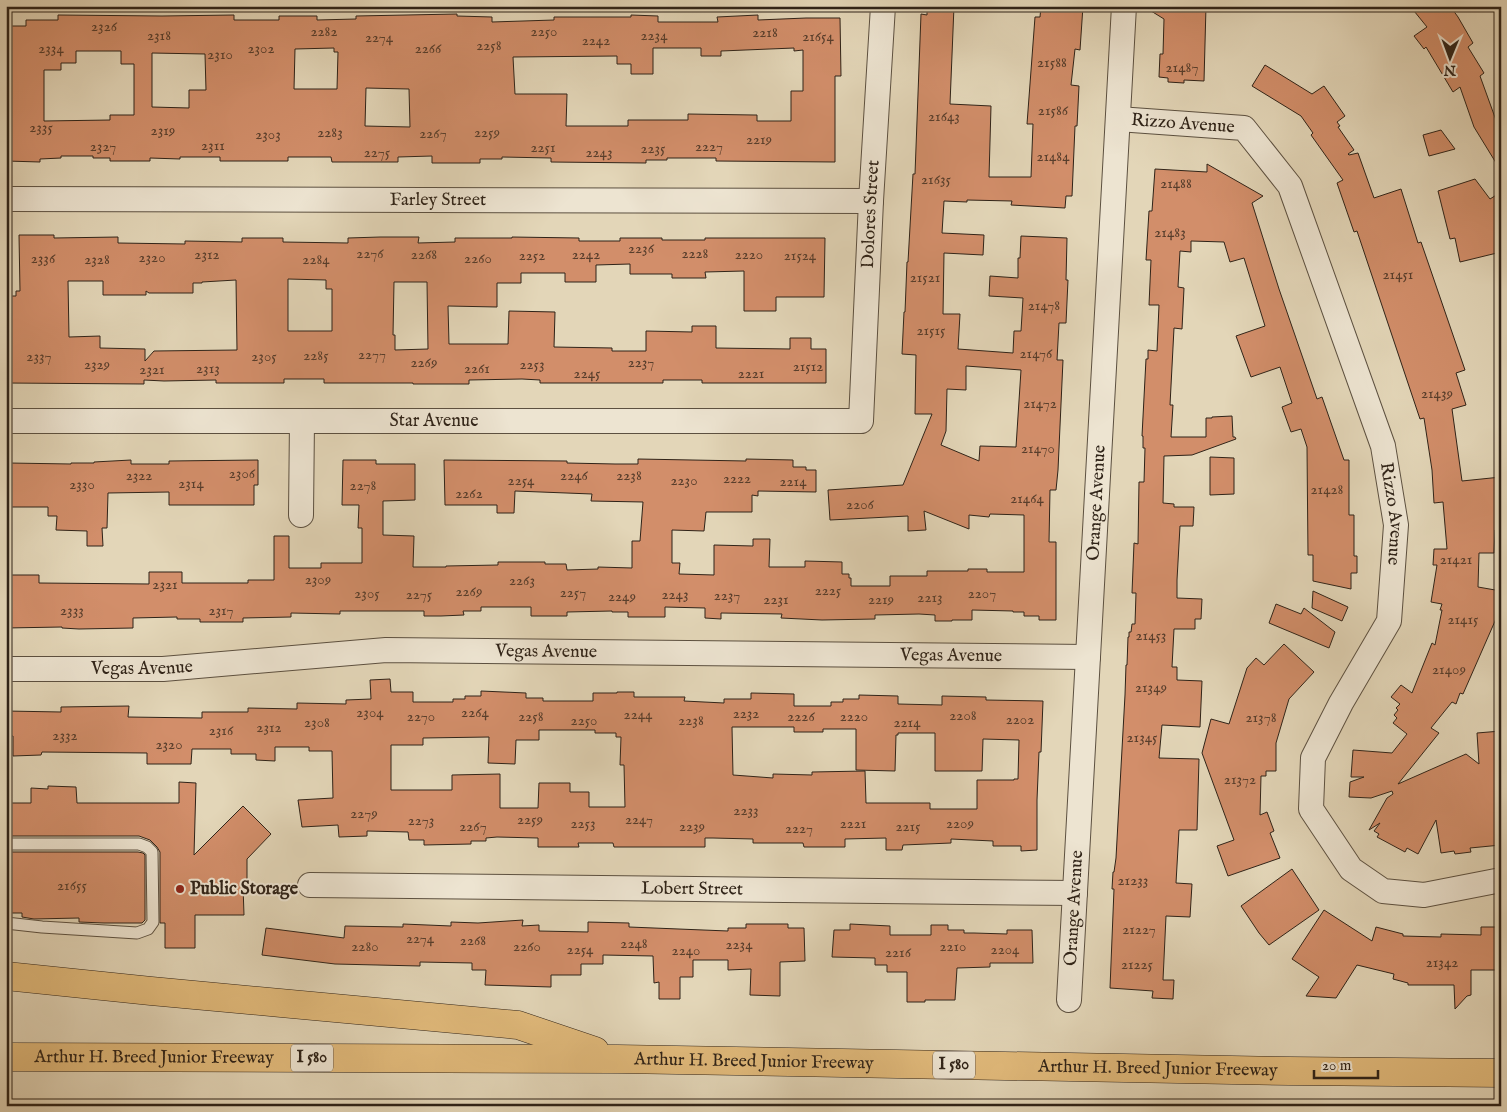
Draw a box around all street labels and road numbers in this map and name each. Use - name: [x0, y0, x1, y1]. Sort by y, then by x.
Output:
- street label: Rizzo Avenue: [1130, 108, 1235, 139]
- street label: Dolores Street: [856, 159, 885, 269]
- street label: Farley Street: [390, 188, 486, 212]
- street label: Star Avenue: [390, 410, 478, 433]
- street label: Orange Avenue: [1082, 444, 1111, 561]
- street label: Rizzo Avenue: [1374, 461, 1408, 566]
- street label: Vegas Avenue: [494, 640, 597, 664]
- street label: Vegas Avenue: [899, 644, 1002, 668]
- street label: Vegas Avenue: [90, 655, 194, 681]
- street label: Orange Avenue: [1059, 850, 1089, 967]
- street label: Lobert Street: [641, 877, 743, 901]
- road number: I 580: [291, 1044, 333, 1072]
- street label: Arthur H. Breed Junior Freeway: [33, 1046, 274, 1069]
- street label: Arthur H. Breed Junior Freeway: [633, 1048, 874, 1075]
- road number: I 580: [933, 1052, 975, 1078]
- street label: Arthur H. Breed Junior Freeway: [1037, 1055, 1278, 1082]

